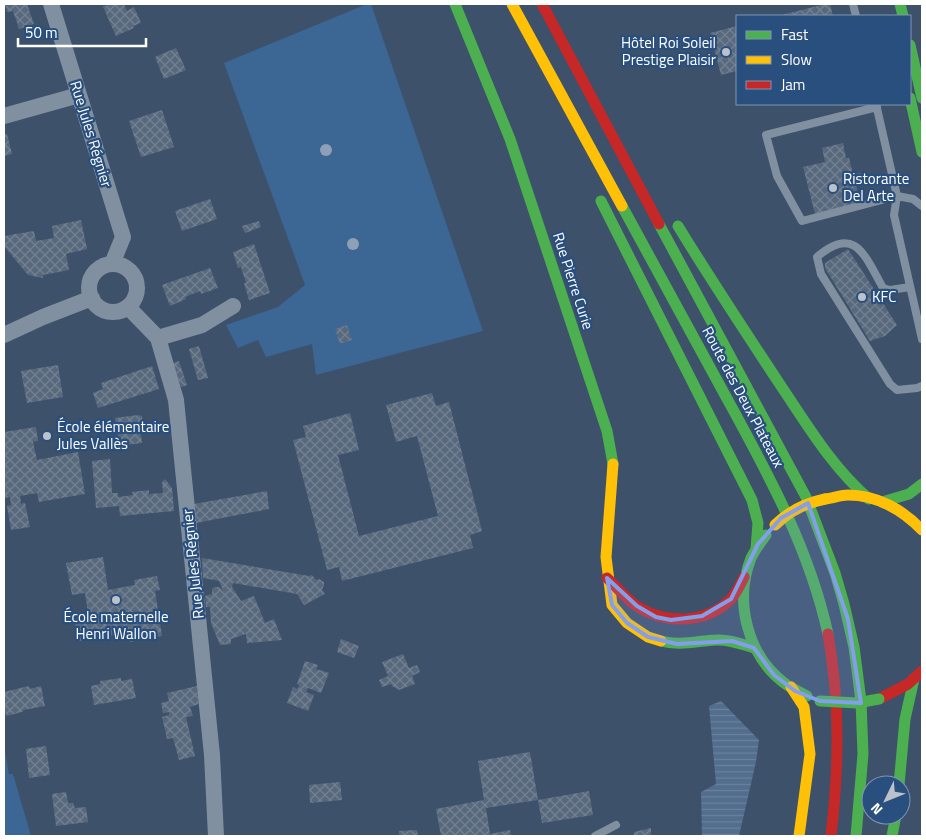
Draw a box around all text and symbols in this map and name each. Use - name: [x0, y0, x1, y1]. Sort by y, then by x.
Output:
- scale bar: [18, 15, 145, 47]
- legend: [736, 15, 911, 105]
- text: 50 m: [25, 21, 58, 44]
- text: Fast: [781, 23, 809, 46]
- place label: Hôtel Roi Soleil Prestige Plaisir: [621, 31, 716, 71]
- marker: Hôtel Roi Soleil Prestige Plaisir: [720, 46, 732, 58]
- text: Slow: [781, 48, 812, 71]
- text: Jam: [781, 73, 805, 96]
- street label: Rue Jules Régnier: [64, 78, 119, 190]
- place label: Ristorante Del Arte: [843, 167, 909, 207]
- marker: Ristorante Del Arte: [827, 182, 839, 194]
- street label: Rue Pierre Curie: [547, 229, 600, 332]
- place label: KFC: [872, 285, 896, 308]
- marker: KFC: [856, 291, 868, 303]
- street label: Route des Deux Plateaux: [696, 322, 791, 472]
- place label: École élémentaire Jules Vallès: [57, 415, 169, 455]
- marker: École élémentaire Jules Vallès: [41, 430, 53, 442]
- street label: Rue Jules Régnier: [175, 508, 210, 620]
- marker: École maternelle Henri Wallon: [110, 594, 122, 606]
- place label: École maternelle Henri Wallon: [63, 605, 169, 645]
- north arrow: [861, 775, 911, 825]
- text: N: [865, 798, 887, 820]

